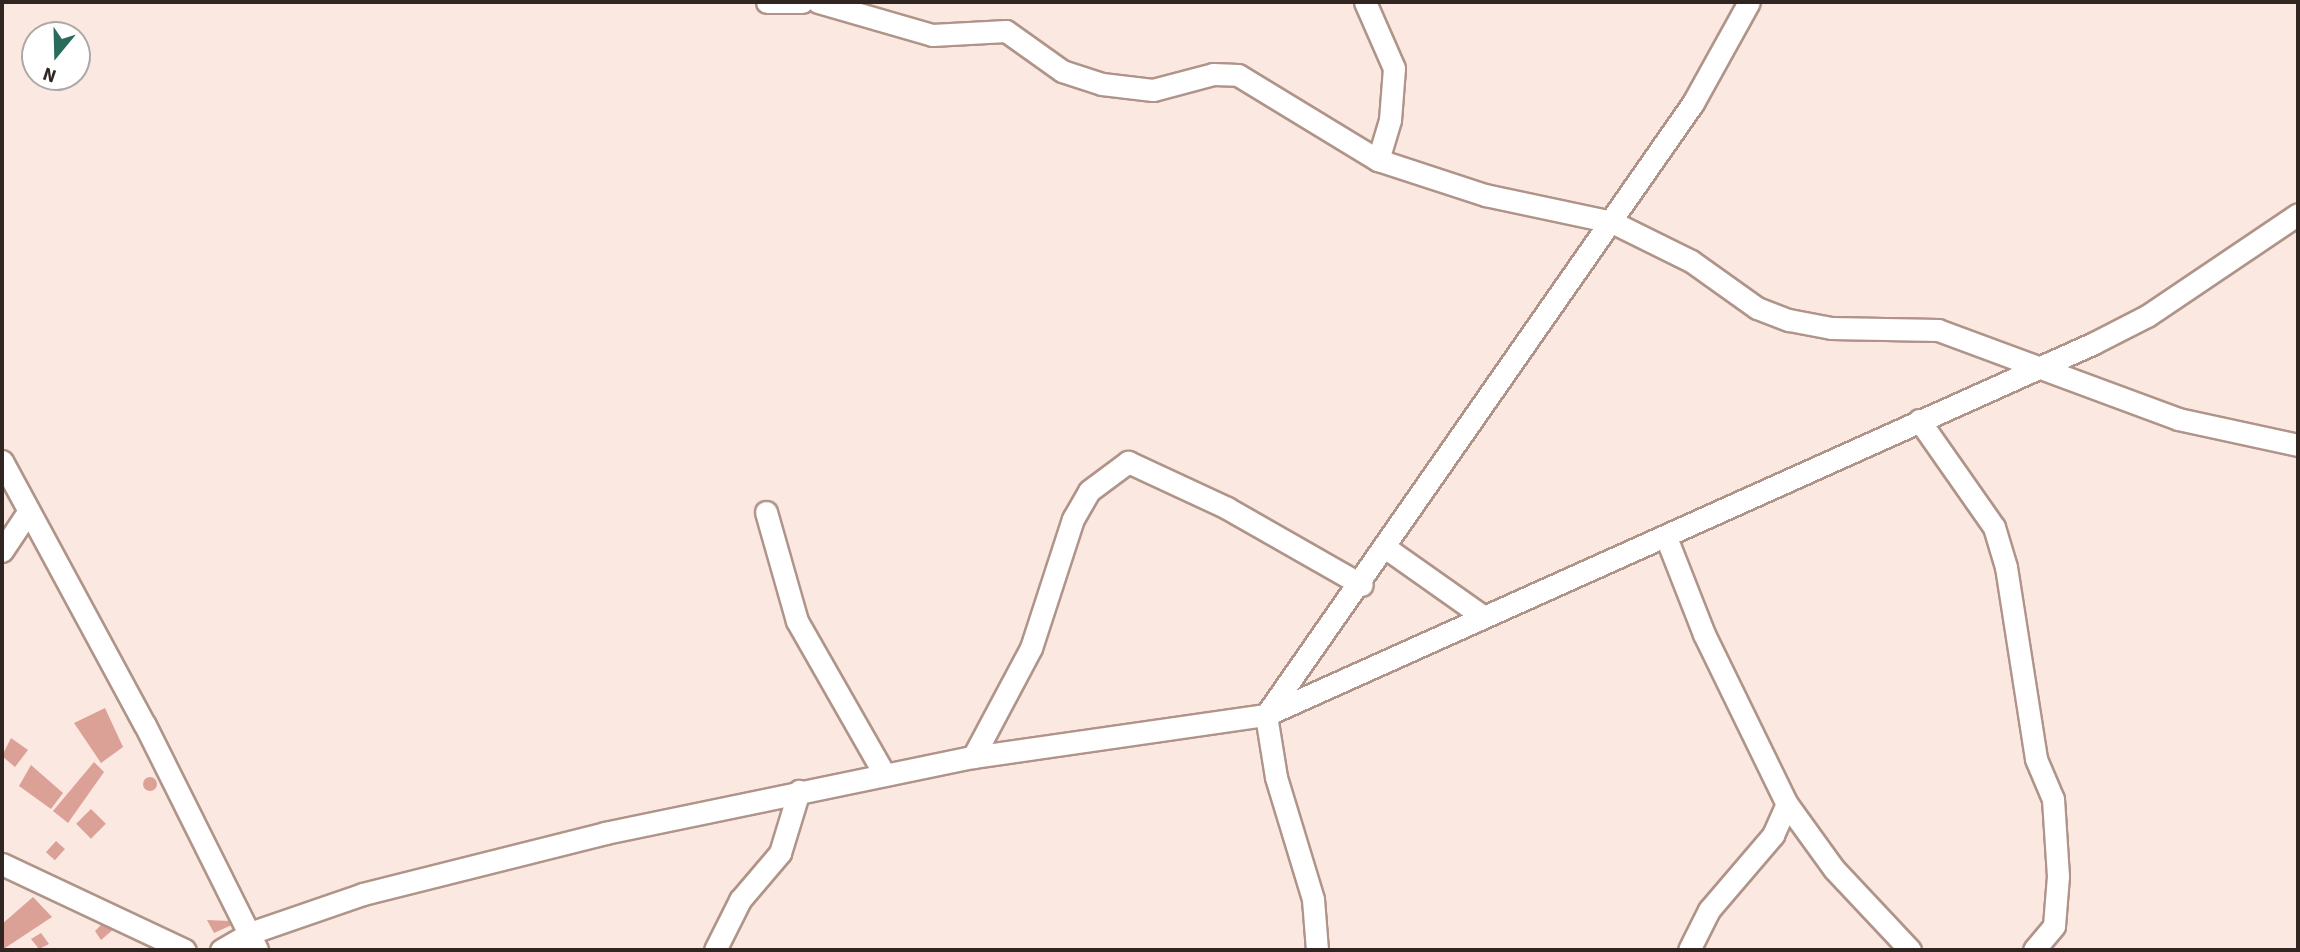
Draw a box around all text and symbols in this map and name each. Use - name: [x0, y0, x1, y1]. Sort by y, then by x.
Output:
- north arrow: [21, 21, 91, 91]
- text: N: [39, 60, 60, 89]

